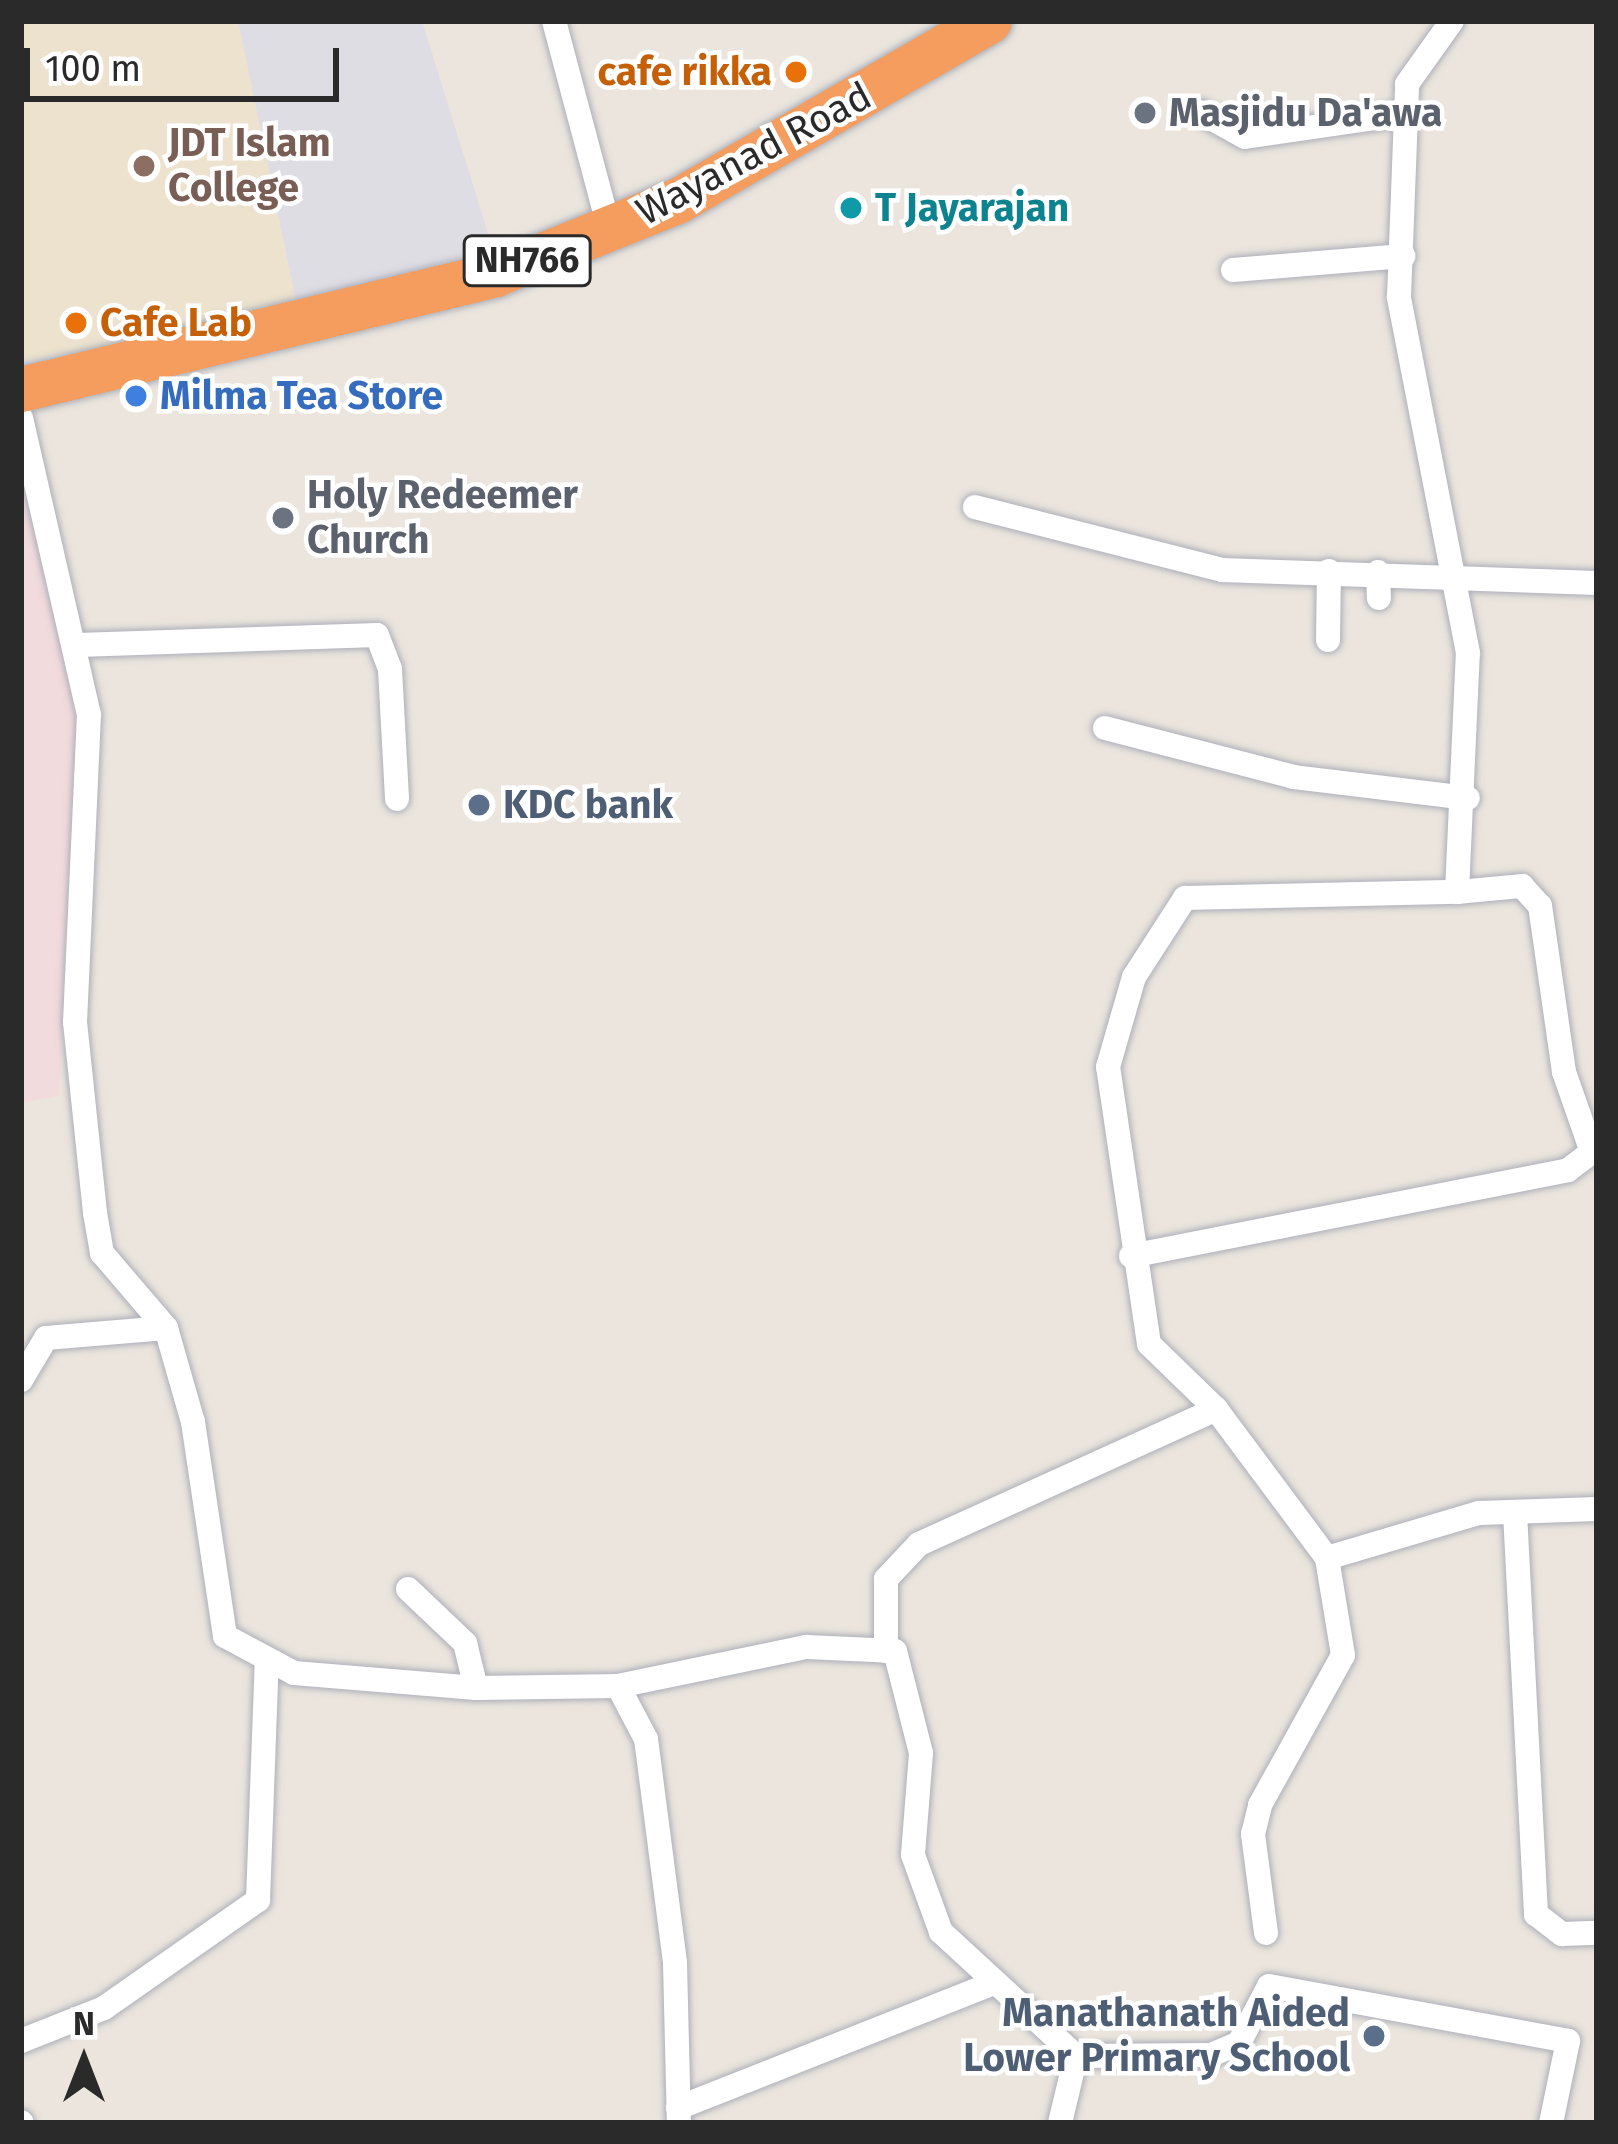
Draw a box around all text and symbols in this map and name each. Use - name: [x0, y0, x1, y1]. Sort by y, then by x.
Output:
- scale bar: [30, 24, 345, 98]
- text: 100 m: [45, 47, 141, 91]
- place label: cafe rikka: [598, 49, 772, 95]
- marker: cafe rikka: [783, 59, 809, 85]
- street label: Wayanad Road: [629, 73, 879, 235]
- place label: Masjidu Da'awa: [1169, 90, 1442, 136]
- marker: Masjidu Da'awa: [1132, 100, 1158, 126]
- place label: JDT Islam College: [168, 121, 331, 212]
- marker: JDT Islam College: [131, 153, 157, 179]
- place label: T Jayarajan: [875, 185, 1069, 231]
- marker: T Jayarajan: [838, 195, 864, 221]
- road number: NH766: [461, 231, 593, 291]
- place label: Cafe Lab: [100, 300, 252, 346]
- marker: Cafe Lab: [63, 310, 89, 336]
- place label: Milma Tea Store: [160, 373, 443, 419]
- marker: Milma Tea Store: [123, 383, 149, 409]
- place label: Holy Redeemer Church: [307, 473, 578, 564]
- marker: Holy Redeemer Church: [270, 505, 296, 531]
- place label: KDC bank: [503, 782, 673, 828]
- marker: KDC bank: [466, 792, 492, 818]
- place label: Manathanath Aided Lower Primary School: [963, 1991, 1350, 2082]
- north arrow: [24, 2000, 144, 2120]
- text: N: [73, 2004, 95, 2044]
- marker: Manathanath Aided Lower Primary School: [1361, 2023, 1387, 2049]

